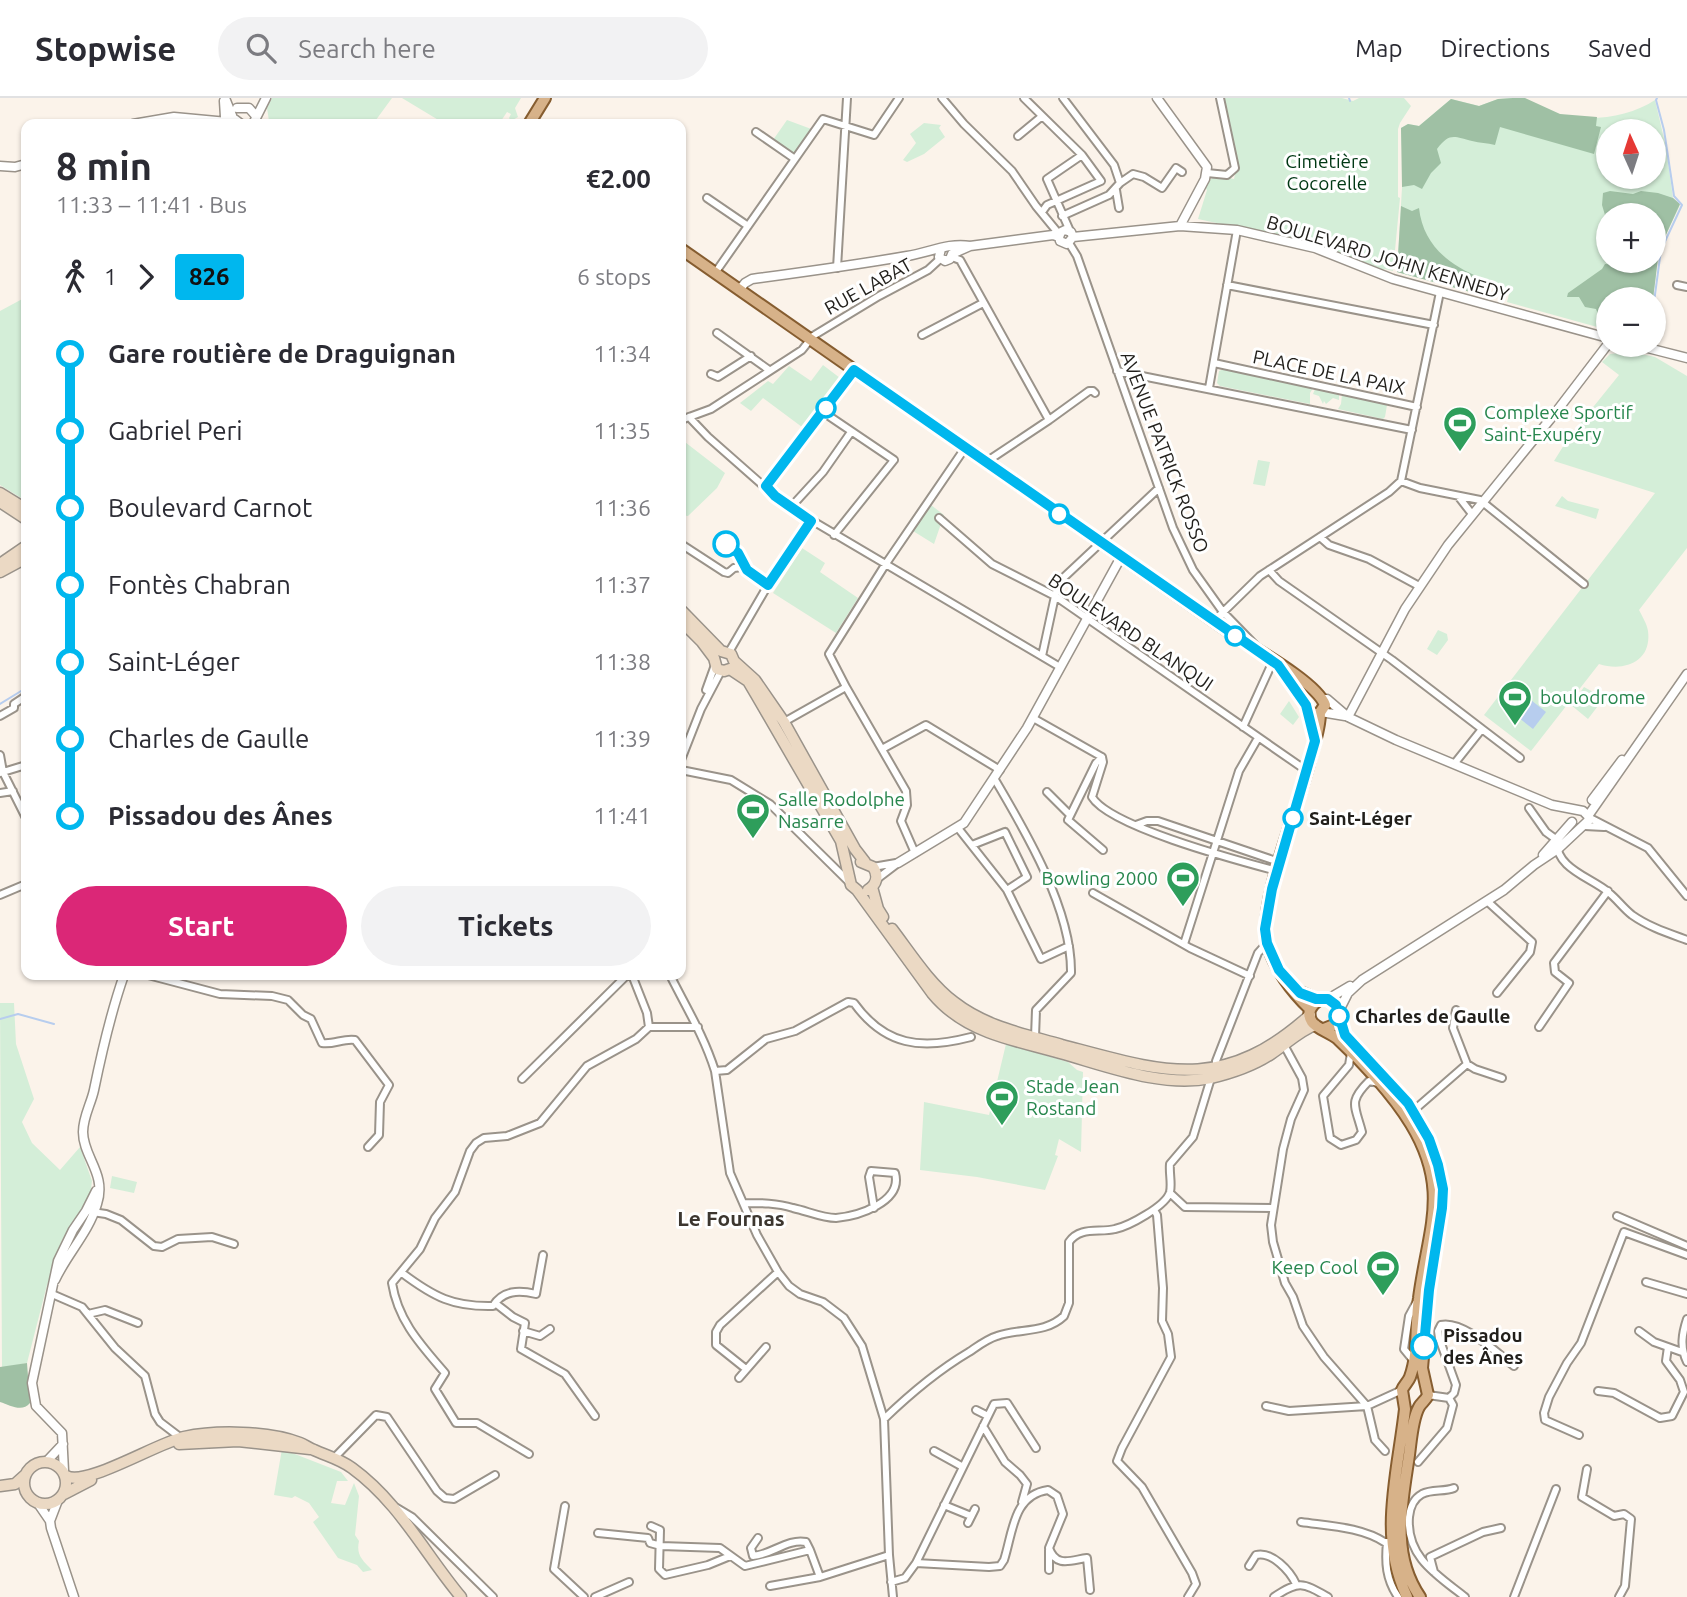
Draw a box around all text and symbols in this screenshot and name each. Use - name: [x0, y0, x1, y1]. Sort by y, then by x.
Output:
- search box: [218, 17, 708, 80]
- icon: search: [242, 29, 280, 67]
- text: Stopwise: [35, 30, 176, 67]
- text: Search here: [298, 34, 436, 63]
- text: Map: [1355, 35, 1402, 62]
- text: Directions: [1440, 35, 1550, 62]
- text: Saved: [1588, 35, 1652, 62]
- north arrow: [1596, 119, 1666, 189]
- map controls: [1596, 119, 1666, 357]
- text: 8 min: [56, 145, 152, 187]
- park label: Cimetière Cocorelle: [1285, 150, 1369, 194]
- text: €2.00: [586, 164, 651, 193]
- text: 11:33 – 11:41 · Bus: [56, 192, 247, 217]
- button: +: [1596, 203, 1666, 273]
- street label: BOULEVARD JOHN KENNEDY: [1264, 211, 1512, 305]
- street label: RUE LABAT: [821, 253, 916, 319]
- icon: walk: [56, 258, 94, 296]
- icon: forward: [127, 258, 165, 296]
- text: 826: [189, 263, 230, 290]
- text: 1: [104, 264, 117, 289]
- text: 6 stops: [577, 264, 651, 289]
- button: −: [1596, 287, 1666, 357]
- text: Gare routière de Draguignan: [108, 339, 456, 368]
- text: 11:34: [593, 341, 651, 366]
- street label: PLACE DE LA PAIX: [1251, 345, 1407, 399]
- street label: AVENUE PATRICK ROSSO: [1116, 348, 1214, 556]
- unlabelled marker: [816, 398, 836, 418]
- place label: Complexe Sportif Saint-Exupéry: [1484, 401, 1633, 445]
- sports icon: Complexe Sportif Saint-Exupéry: [1441, 404, 1479, 453]
- text: Gabriel Peri: [108, 416, 243, 445]
- text: 11:35: [593, 418, 651, 443]
- text: Boulevard Carnot: [108, 493, 312, 522]
- text: 11:36: [593, 495, 651, 520]
- unlabelled marker: [1049, 504, 1069, 524]
- unlabelled marker: [713, 531, 739, 557]
- street label: BOULEVARD BLANQUI: [1044, 569, 1218, 695]
- text: Fontès Chabran: [108, 570, 291, 599]
- text: 11:37: [593, 572, 651, 597]
- unlabelled marker: [1225, 626, 1245, 646]
- text: Saint-Léger: [108, 647, 240, 676]
- text: 11:38: [593, 649, 651, 674]
- sports icon: boulodrome: [1496, 678, 1534, 727]
- place label: boulodrome: [1540, 686, 1645, 708]
- text: Charles de Gaulle: [108, 724, 309, 753]
- text: 11:39: [593, 726, 651, 751]
- place label: Salle Rodolphe Nasarre: [778, 788, 905, 832]
- sports icon: Salle Rodolphe Nasarre: [734, 791, 772, 840]
- text: Pissadou des Ânes: [108, 801, 333, 830]
- text: 11:41: [593, 803, 651, 828]
- place label: Saint-Léger: [1309, 807, 1412, 829]
- marker: Saint-Léger: [1283, 808, 1303, 828]
- sports icon: Bowling 2000: [1164, 859, 1202, 908]
- place label: Bowling 2000: [1042, 867, 1158, 889]
- button: Start: [56, 886, 347, 966]
- button: Tickets: [361, 886, 651, 966]
- place label: Charles de Gaulle: [1355, 1005, 1510, 1027]
- marker: Charles de Gaulle: [1329, 1006, 1349, 1026]
- place label: Stade Jean Rostand: [1026, 1075, 1120, 1119]
- sports icon: Stade Jean Rostand: [983, 1078, 1021, 1127]
- district label: Le Fournas: [677, 1206, 785, 1230]
- sports icon: Keep Cool: [1364, 1248, 1402, 1297]
- place label: Keep Cool: [1271, 1256, 1358, 1278]
- place label: Pissadou des Ânes: [1443, 1324, 1523, 1368]
- marker: Pissadou des Ânes: [1411, 1333, 1437, 1359]

